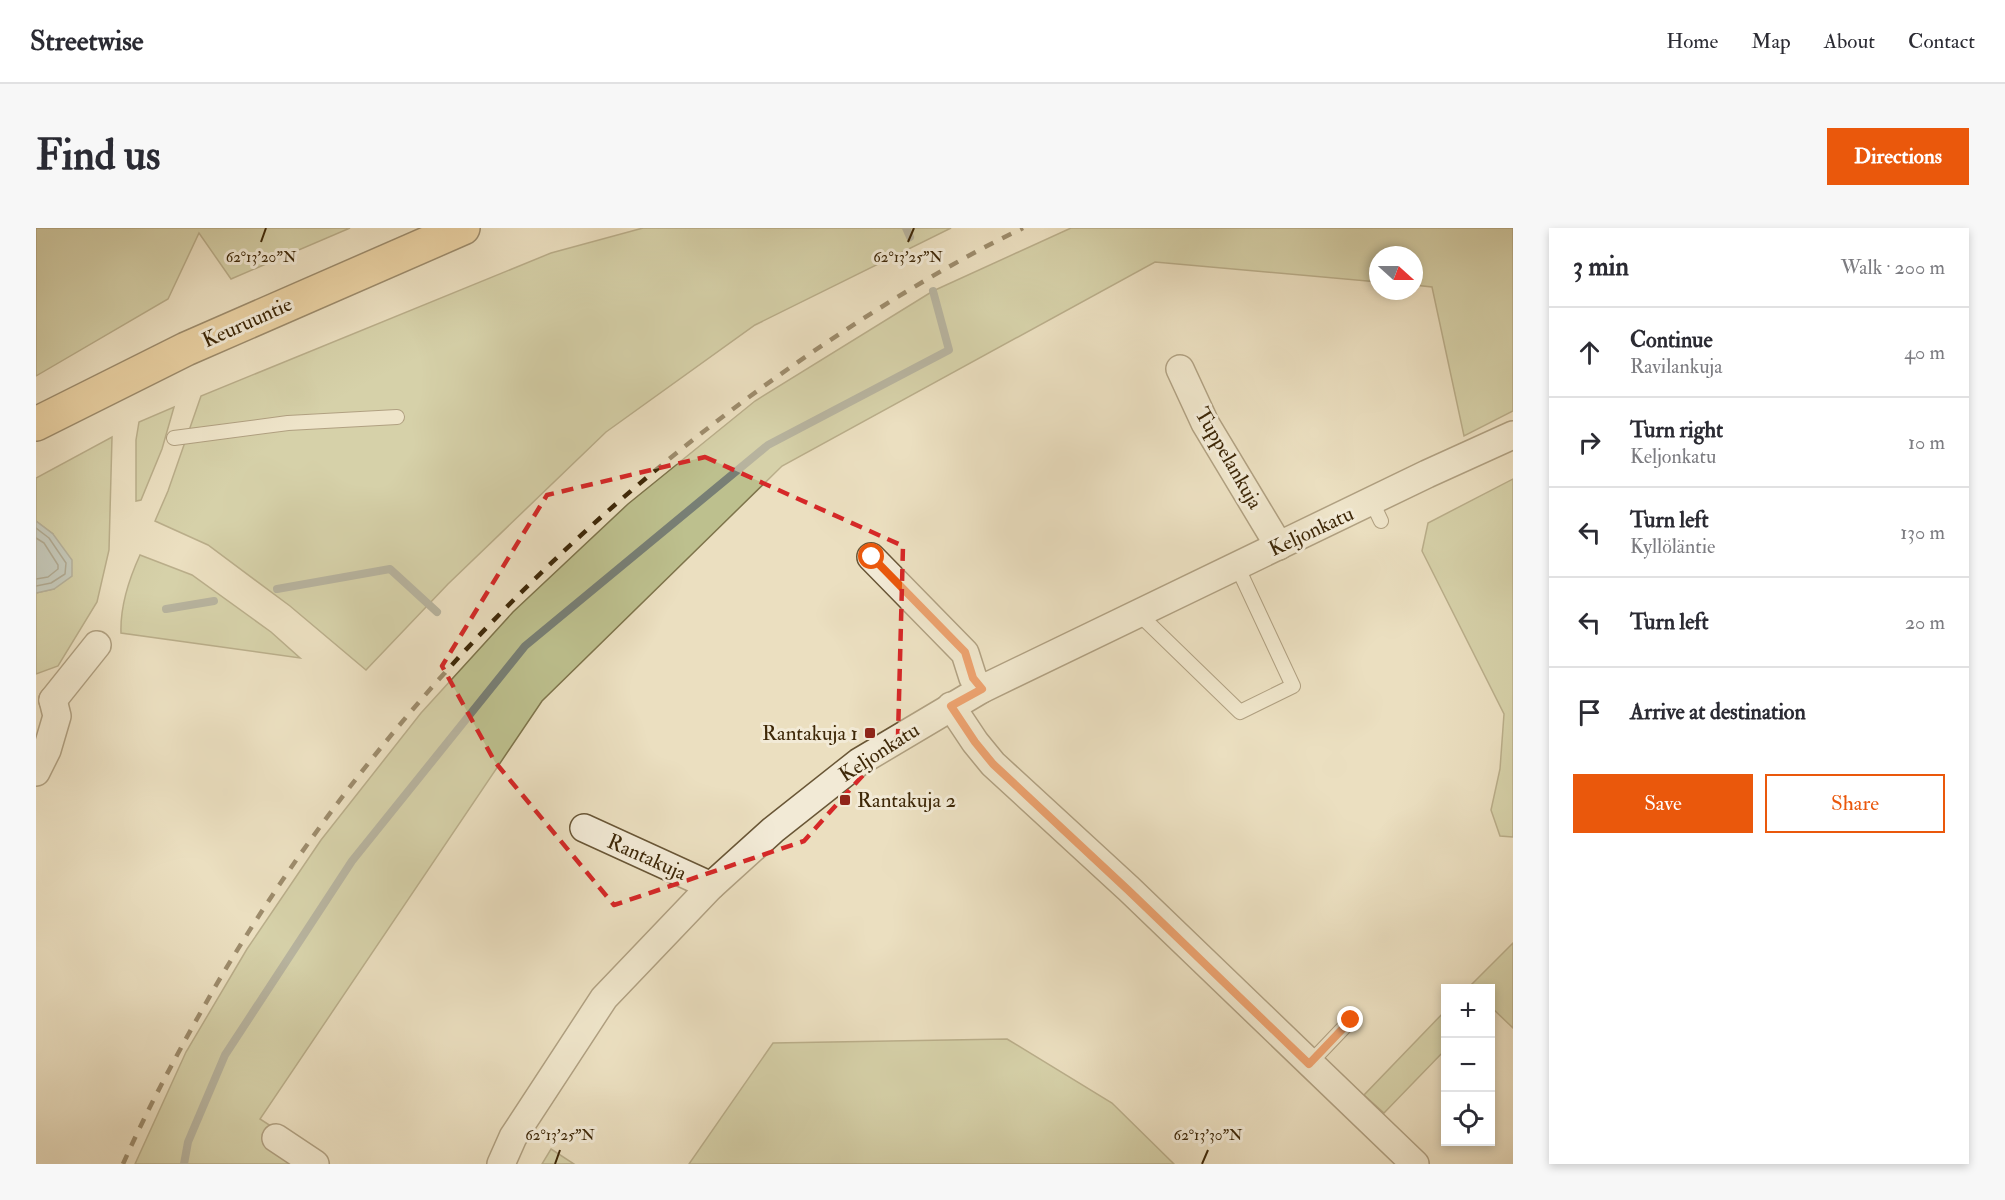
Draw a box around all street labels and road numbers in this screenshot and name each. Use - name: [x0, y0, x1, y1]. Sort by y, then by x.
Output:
- street label: Keuruuntie: [198, 291, 296, 354]
- street label: Tuppelankuja: [1189, 402, 1269, 514]
- street label: Keljonkatu: [1264, 500, 1358, 563]
- street label: Keljonkatu: [834, 716, 925, 788]
- street label: Rantakuja: [603, 828, 691, 887]

